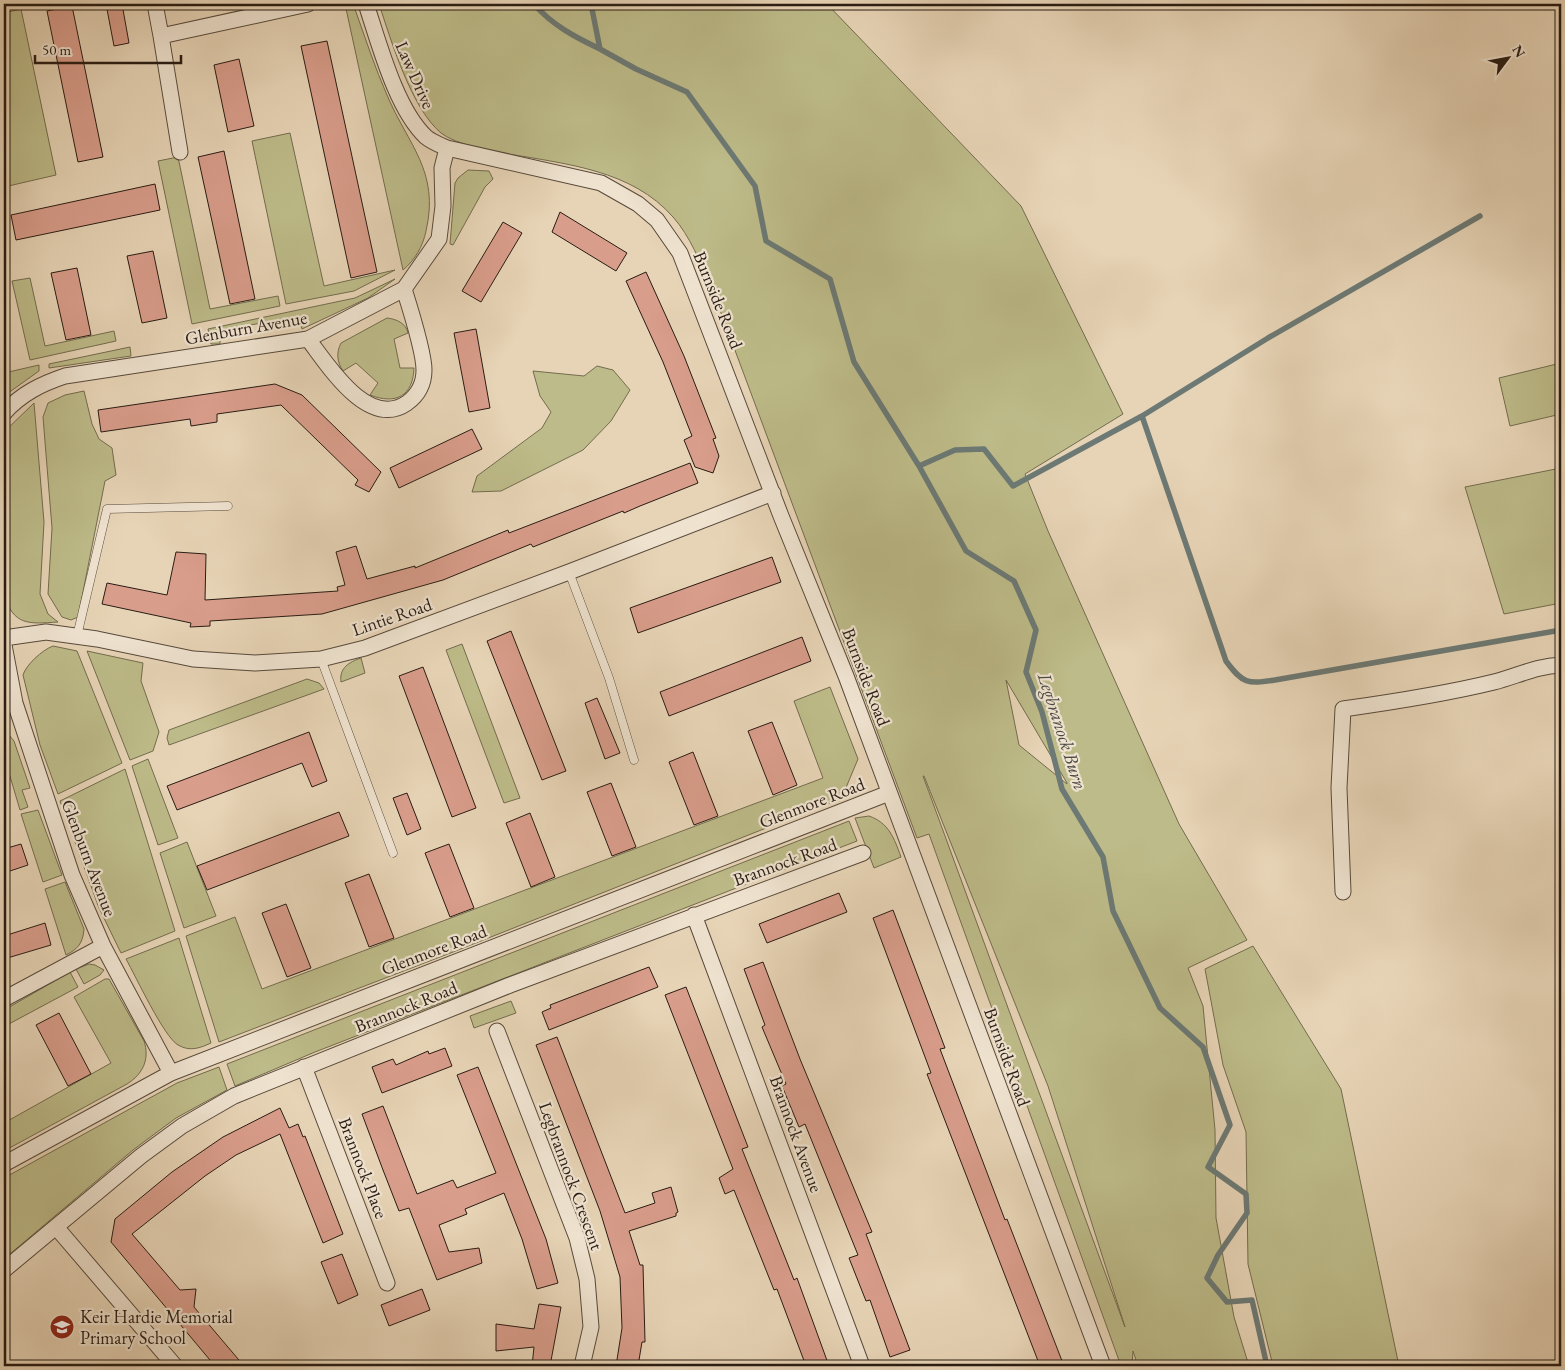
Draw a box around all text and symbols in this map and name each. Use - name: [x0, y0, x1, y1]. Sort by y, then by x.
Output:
- scale bar: [35, 32, 181, 64]
- north arrow: [1482, 32, 1532, 82]
- street label: Law Drive: [390, 37, 441, 112]
- text: 50 m: [42, 40, 71, 59]
- text: N: [1508, 42, 1530, 61]
- street label: Burnside Road: [688, 248, 749, 353]
- street label: Glenburn Avenue: [183, 305, 309, 350]
- street label: Lintie Road: [349, 592, 436, 641]
- street label: Burnside Road: [837, 625, 896, 730]
- water label: Legbranock Burn: [1032, 669, 1093, 793]
- street label: Glenmore Road: [756, 772, 869, 833]
- street label: Glenburn Avenue: [57, 796, 122, 920]
- street label: Brannock Road: [730, 832, 841, 891]
- street label: Glenmore Road: [378, 919, 491, 980]
- street label: Brannock Road: [351, 975, 461, 1038]
- street label: Burnside Road: [979, 1004, 1036, 1110]
- street label: Brannock Avenue: [765, 1072, 828, 1195]
- street label: Legbrannock Crescent: [534, 1099, 609, 1253]
- street label: Brannock Place: [334, 1114, 393, 1222]
- place label: Keir Hardie Memorial Primary School: [80, 1305, 233, 1349]
- school or university icon: Keir Hardie Memorial Primary School: [49, 1314, 75, 1340]

